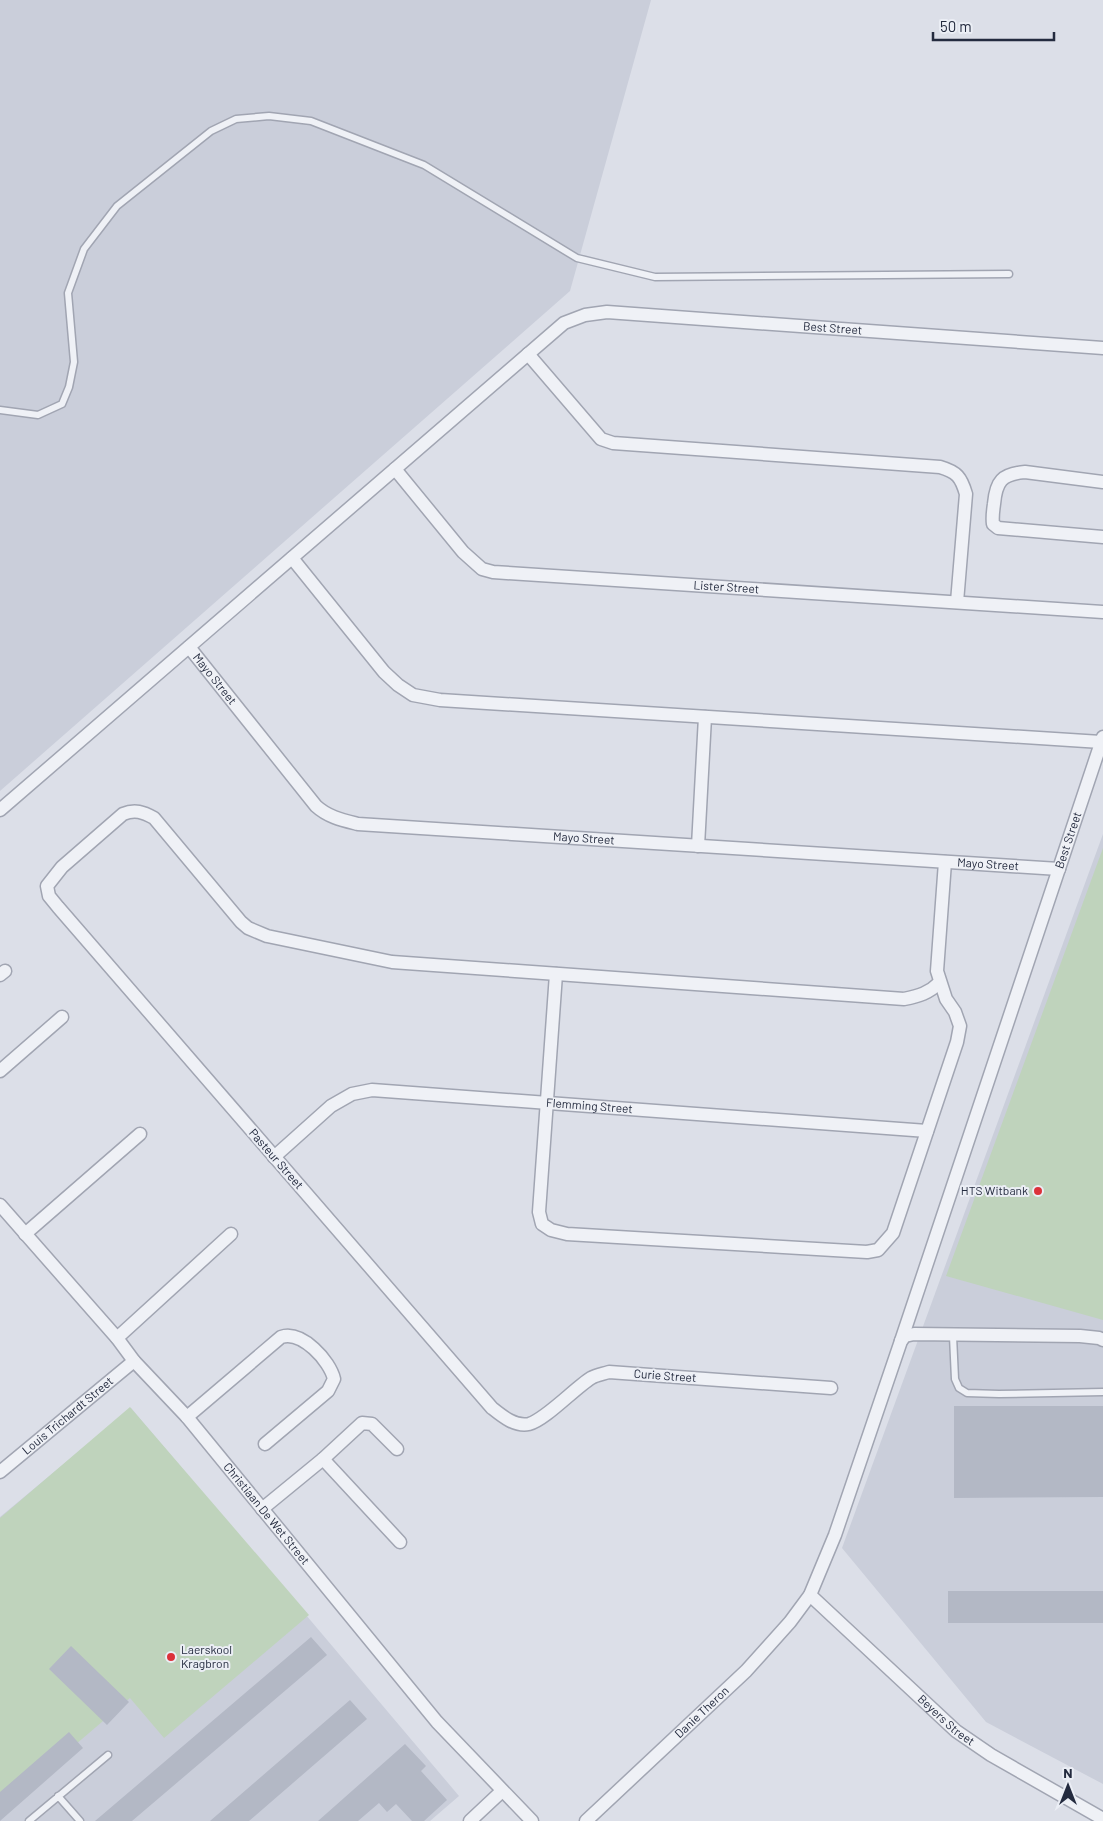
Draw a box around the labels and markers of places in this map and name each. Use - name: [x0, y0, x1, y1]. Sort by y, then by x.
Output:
- place label: HTS Witbank: [961, 1183, 1028, 1197]
- marker: HTS Witbank: [1032, 1185, 1044, 1197]
- place label: Laerskool Kragbron: [181, 1642, 232, 1670]
- marker: Laerskool Kragbron: [165, 1651, 177, 1663]

